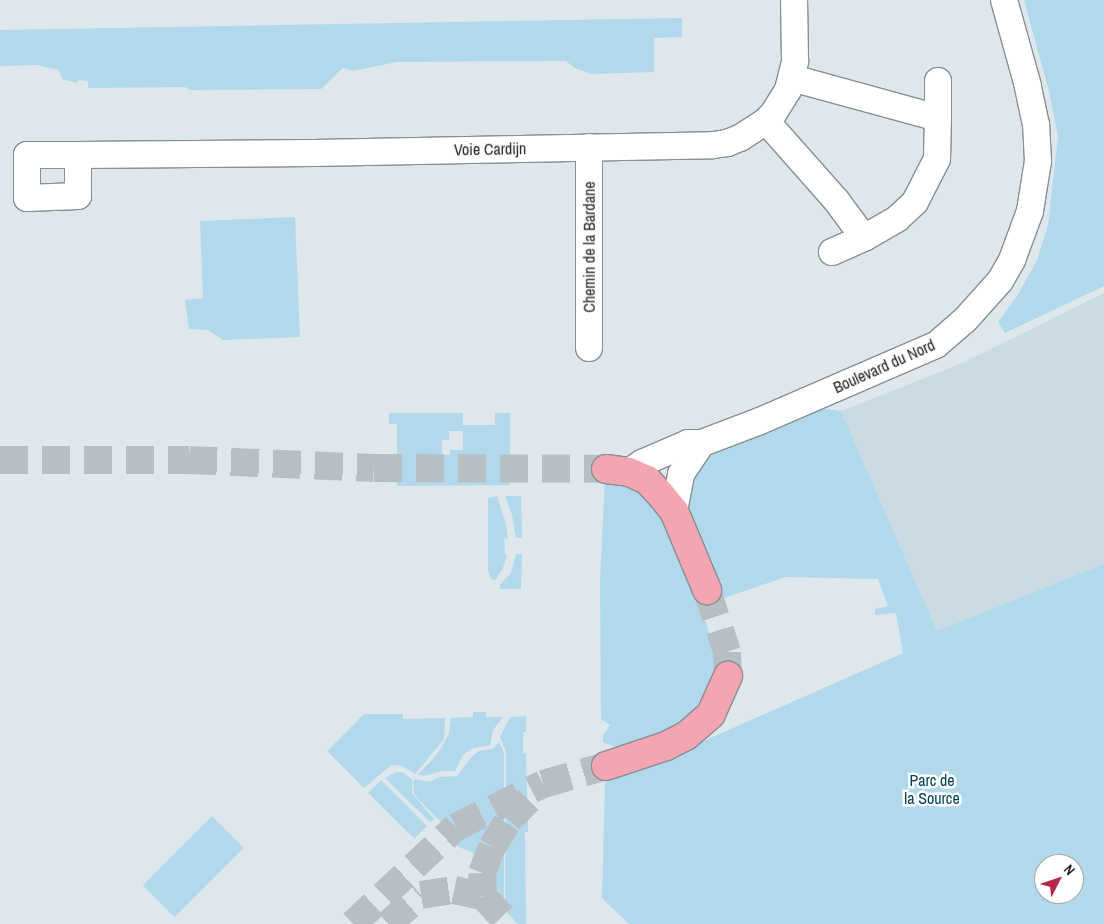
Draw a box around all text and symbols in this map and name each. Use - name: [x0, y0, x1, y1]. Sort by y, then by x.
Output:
- street label: Voie Cardijn: [454, 139, 526, 159]
- street label: Chemin de la Bardane: [579, 181, 599, 313]
- street label: Boulevard du Nord: [830, 335, 938, 397]
- park label: Parc de la Source: [904, 770, 960, 808]
- north arrow: [1034, 854, 1084, 904]
- text: N: [1060, 861, 1079, 879]

